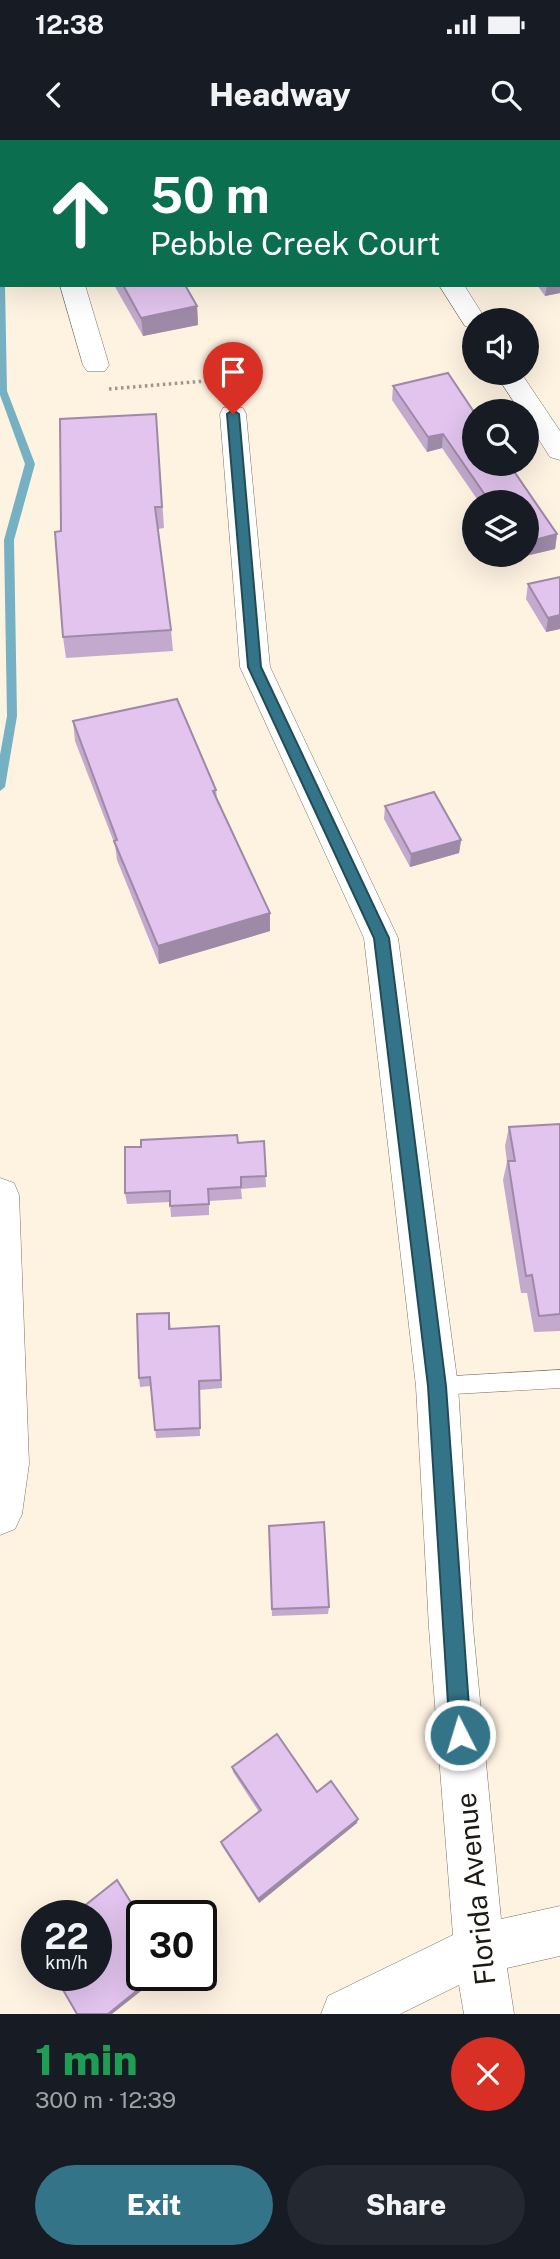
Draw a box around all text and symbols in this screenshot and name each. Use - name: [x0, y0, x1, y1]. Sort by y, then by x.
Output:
- text: 12:38: [35, 9, 104, 40]
- icon: back: [35, 76, 73, 114]
- text: Headway: [209, 76, 351, 113]
- icon: search: [487, 76, 525, 114]
- text: 50 m: [150, 166, 270, 224]
- icon: ahead: [35, 168, 126, 259]
- text: Pebble Creek Court: [150, 225, 441, 262]
- map controls: [462, 308, 539, 567]
- button: sound: [462, 308, 539, 385]
- pin: [203, 342, 263, 414]
- icon: arrive: [214, 353, 252, 391]
- button: search: [462, 399, 539, 476]
- button: layers: [462, 490, 539, 567]
- position arrow: [423, 1698, 497, 1772]
- street label: Florida Avenue: [448, 1791, 502, 1987]
- speed limit sign: 30: [126, 1900, 217, 1991]
- text: 22: [44, 1916, 89, 1957]
- text: km/h: [45, 1952, 88, 1973]
- text: 1 min: [35, 2035, 138, 2084]
- button: close: [451, 2037, 525, 2111]
- text: 300 m · 12:39: [35, 2086, 176, 2113]
- button: Exit: [35, 2165, 273, 2245]
- button: Share: [287, 2165, 525, 2245]

